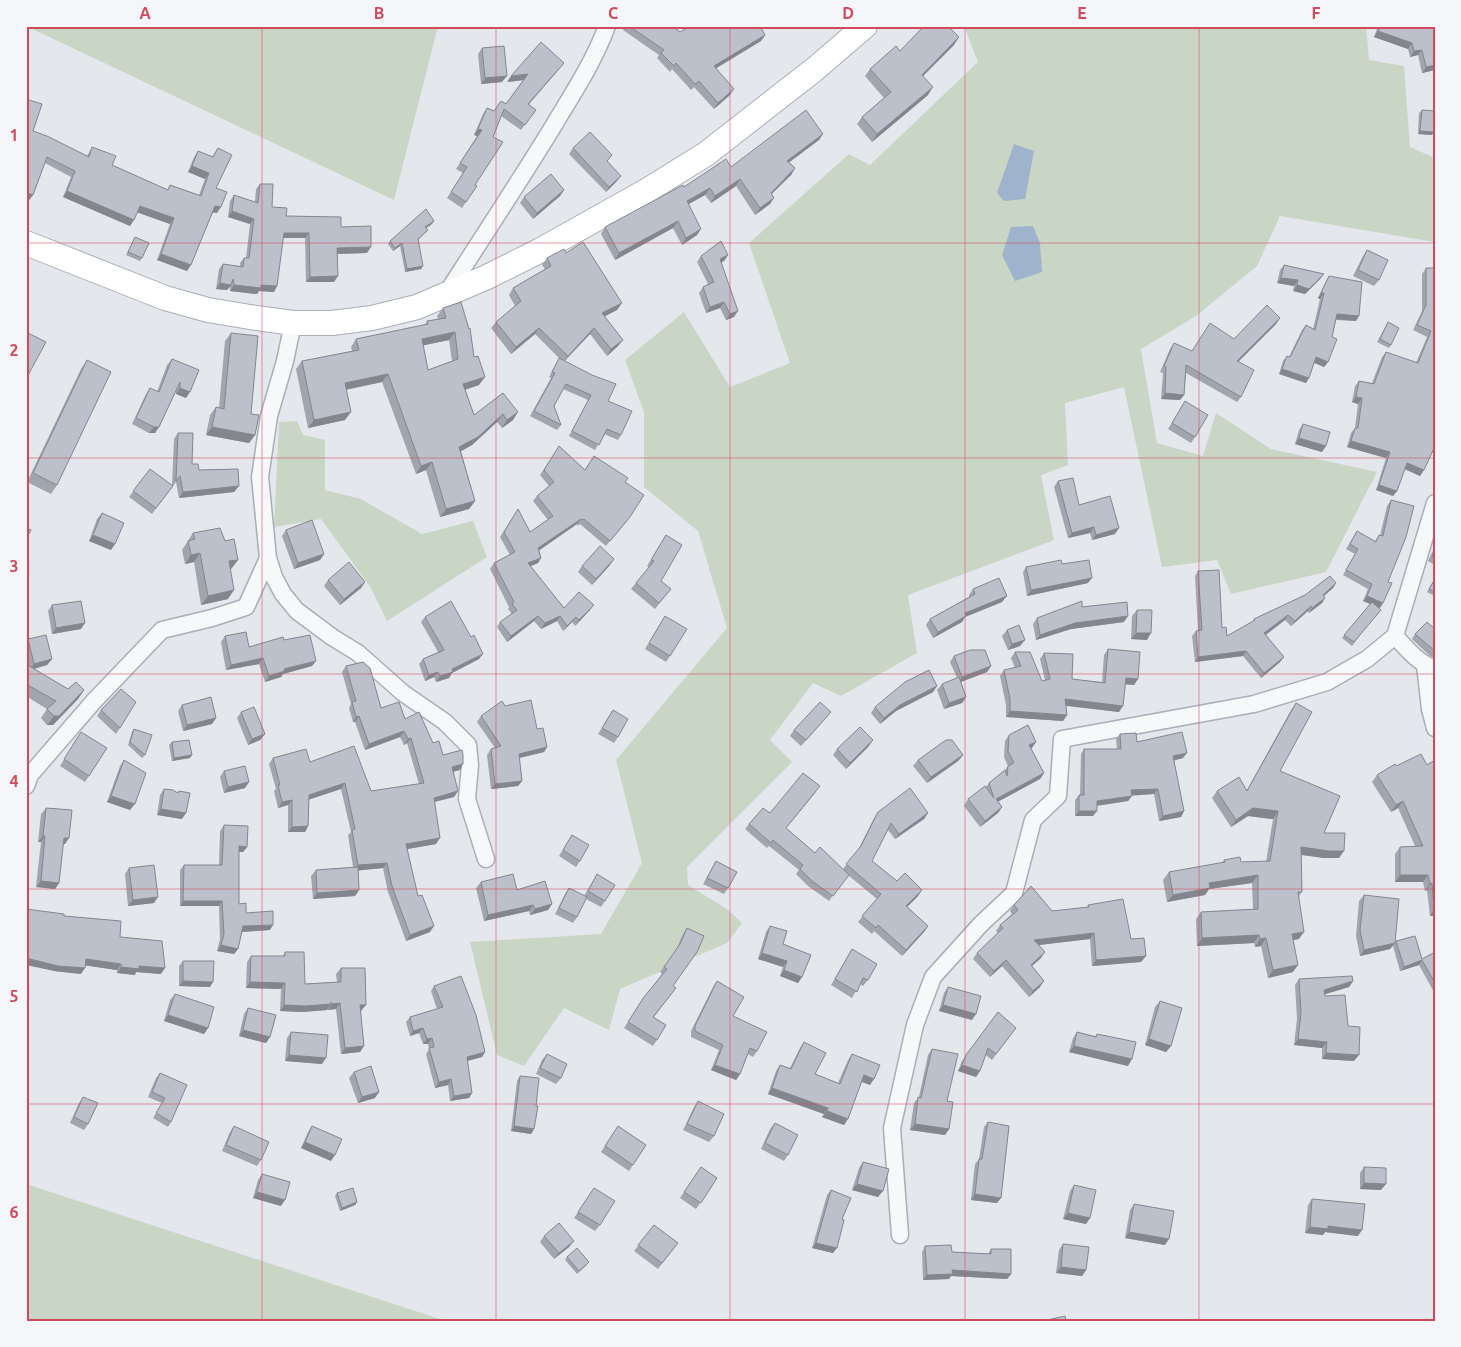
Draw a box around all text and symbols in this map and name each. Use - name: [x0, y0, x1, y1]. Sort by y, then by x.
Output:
- text: A: [139, 4, 151, 22]
- text: B: [374, 4, 384, 22]
- text: C: [608, 4, 618, 22]
- text: D: [842, 4, 854, 22]
- text: E: [1077, 4, 1087, 22]
- text: F: [1312, 4, 1321, 22]
- text: 1: [9, 126, 19, 144]
- text: 2: [9, 341, 19, 359]
- text: 3: [9, 557, 19, 575]
- text: 4: [9, 772, 19, 790]
- text: 5: [9, 987, 19, 1005]
- text: 6: [9, 1203, 19, 1221]

